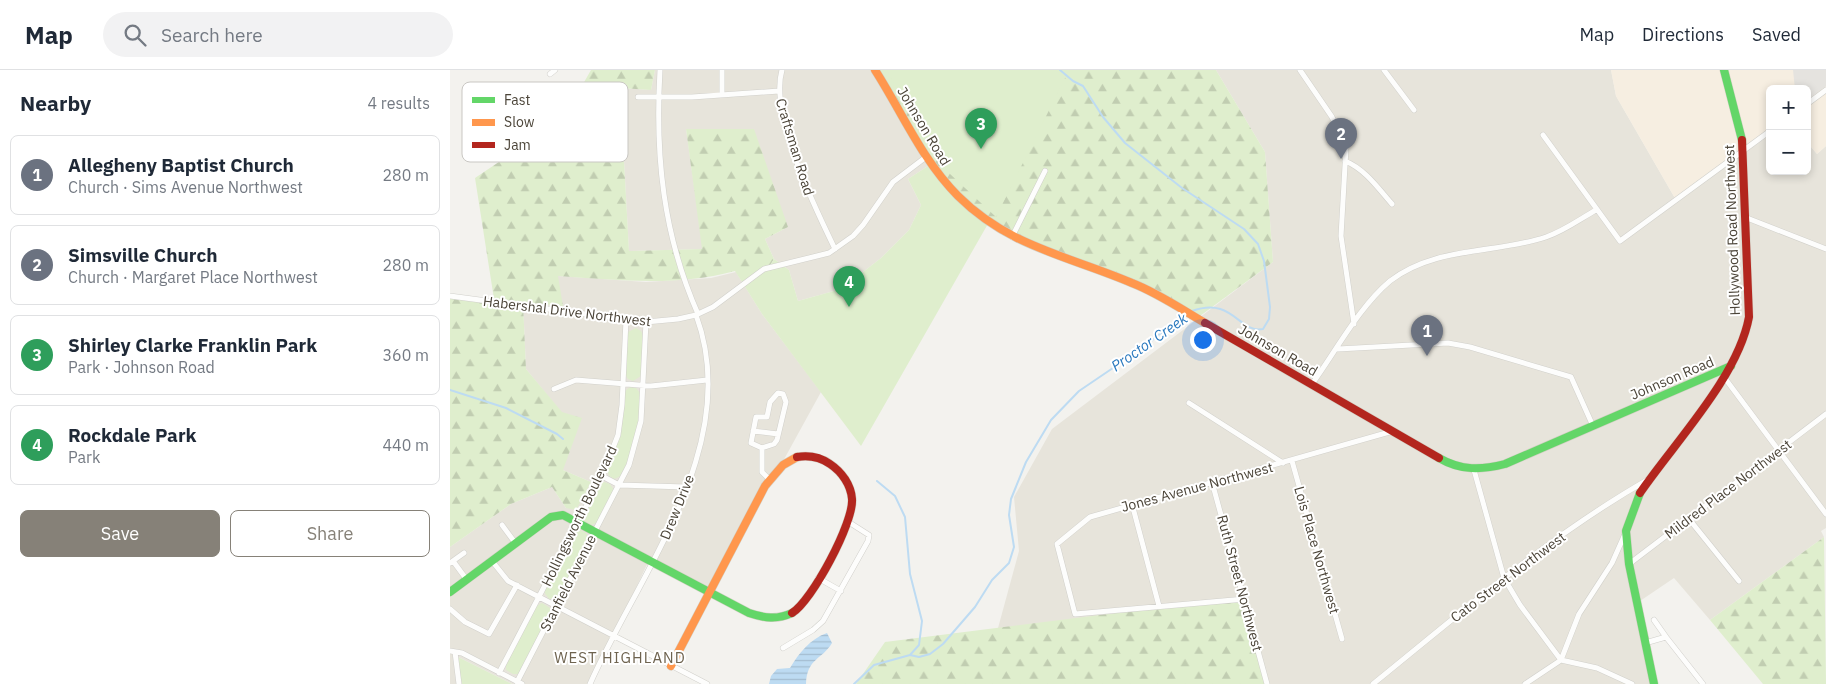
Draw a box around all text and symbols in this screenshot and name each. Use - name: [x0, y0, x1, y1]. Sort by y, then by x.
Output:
- search box: [103, 12, 453, 57]
- text: Map: [25, 19, 73, 51]
- icon: search: [121, 21, 149, 49]
- text: Search here: [161, 23, 263, 47]
- text: Map: [1579, 23, 1614, 46]
- text: Directions: [1642, 23, 1724, 46]
- text: Saved: [1752, 23, 1801, 46]
- legend: [462, 82, 628, 162]
- street label: Johnson Road: [893, 83, 955, 169]
- map controls: [1766, 85, 1811, 175]
- button: +: [1766, 85, 1811, 130]
- text: Nearby: [20, 89, 91, 117]
- text: Fast: [504, 91, 530, 109]
- text: 4 results: [367, 93, 430, 113]
- street label: Craftsman Road: [772, 96, 818, 198]
- pin: 3: [965, 108, 997, 149]
- text: Slow: [504, 113, 535, 131]
- pin: 2: [1325, 118, 1357, 159]
- button: −: [1766, 130, 1811, 175]
- text: Jam: [504, 136, 531, 154]
- street label: Hollywood Road Northwest: [1720, 144, 1744, 316]
- text: Allegheny Baptist Church: [68, 153, 294, 177]
- text: 1: [32, 165, 42, 185]
- text: 280 m: [382, 165, 429, 185]
- text: Church · Sims Avenue Northwest: [68, 177, 303, 197]
- text: Simsville Church: [68, 243, 218, 267]
- text: 2: [32, 255, 42, 275]
- text: 280 m: [382, 255, 429, 275]
- pin: 4: [833, 266, 865, 307]
- text: Church · Margaret Place Northwest: [68, 267, 318, 287]
- street label: Habershal Drive Northwest: [482, 292, 652, 330]
- water label: Proctor Creek: [1107, 309, 1191, 375]
- pin: 1: [1411, 315, 1443, 356]
- street label: Johnson Road: [1235, 320, 1321, 380]
- your location: [1190, 327, 1216, 353]
- text: Shirley Clarke Franklin Park: [68, 333, 317, 357]
- text: 3: [32, 345, 42, 365]
- text: 360 m: [382, 345, 429, 365]
- street label: Johnson Road: [1628, 352, 1716, 404]
- text: Park · Johnson Road: [68, 357, 215, 377]
- text: Rockdale Park: [68, 423, 197, 447]
- text: 4: [32, 435, 42, 455]
- text: 440 m: [382, 435, 429, 455]
- street label: Mildred Place Northwest: [1661, 435, 1795, 543]
- street label: Hollingsworth Boulevard: [537, 443, 621, 589]
- text: Park: [68, 447, 100, 467]
- street label: Jones Avenue Northwest: [1119, 458, 1275, 516]
- street label: Drew Drive: [656, 472, 698, 542]
- street label: Lois Place Northwest: [1290, 484, 1344, 616]
- button: Save: [20, 510, 220, 557]
- button: Share: [230, 510, 430, 557]
- street label: Ruth Street Northwest: [1213, 513, 1267, 653]
- street label: Cato Street Northwest: [1447, 528, 1569, 626]
- street label: Stanfield Avenue: [536, 531, 600, 634]
- district label: WEST HIGHLAND: [554, 648, 686, 667]

